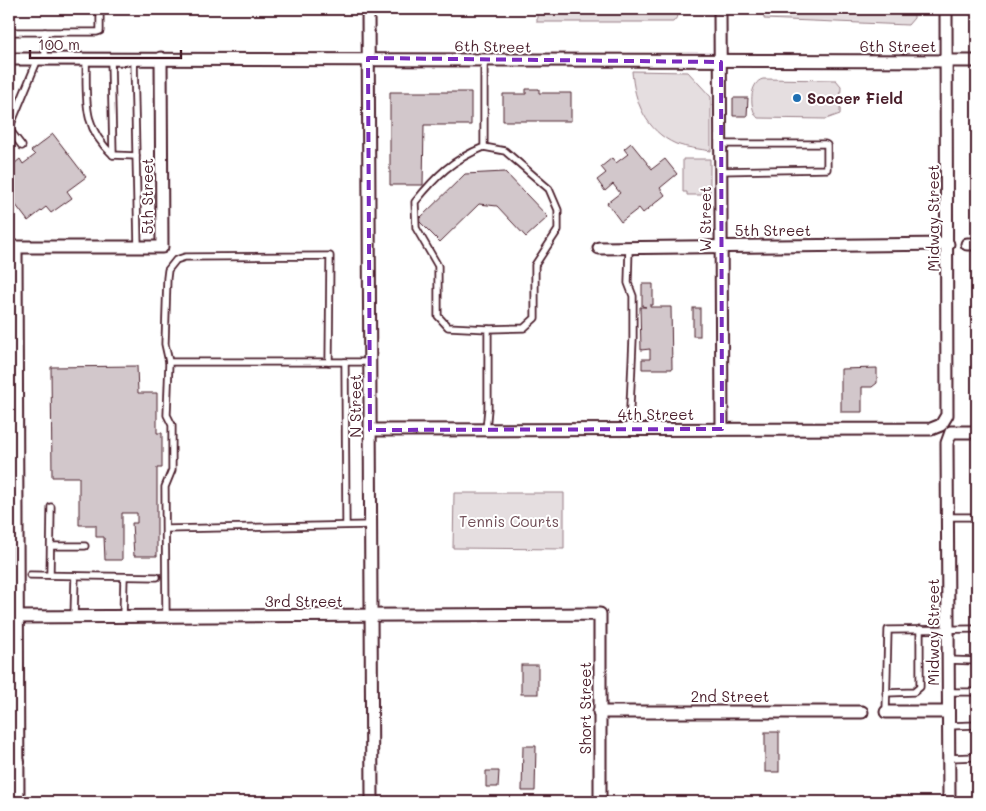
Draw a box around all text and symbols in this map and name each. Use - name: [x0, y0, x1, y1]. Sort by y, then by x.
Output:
- scale bar: [30, 28, 181, 60]
- text: 100 m: [38, 34, 80, 54]
- street label: 6th Street: [454, 35, 532, 57]
- street label: 6th Street: [860, 36, 936, 56]
- place label: Soccer Field: [807, 88, 903, 108]
- marker: Soccer Field: [791, 92, 803, 104]
- street label: 5th Street: [137, 158, 157, 234]
- street label: Midway Street: [923, 164, 943, 272]
- street label: W Street: [695, 186, 715, 252]
- street label: 5th Street: [735, 220, 811, 240]
- street label: N Street: [345, 374, 365, 438]
- street label: 4th Street: [618, 404, 694, 424]
- park label: Tennis Courts: [459, 511, 559, 531]
- street label: Midway Street: [923, 578, 943, 686]
- street label: 3rd Street: [265, 591, 343, 611]
- street label: Short Street: [575, 662, 595, 754]
- street label: 2nd Street: [691, 686, 769, 706]

